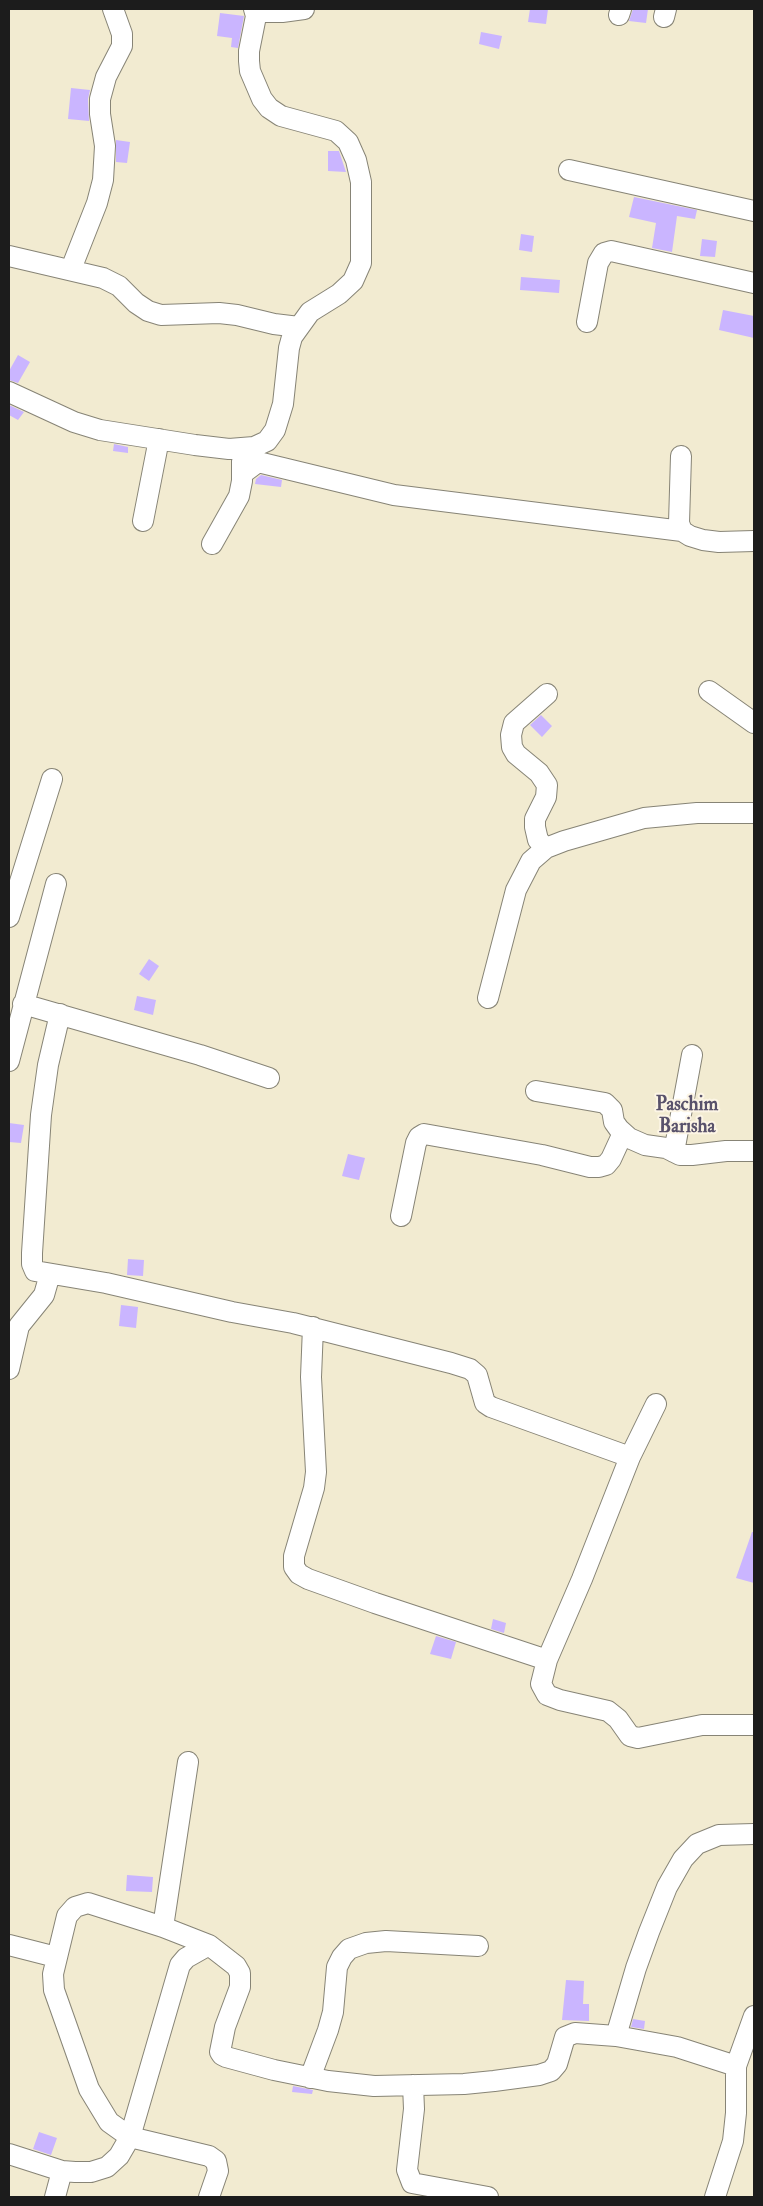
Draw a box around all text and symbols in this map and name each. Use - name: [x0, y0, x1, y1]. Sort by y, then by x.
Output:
- district label: Paschim Barisha: [656, 1095, 718, 1139]

